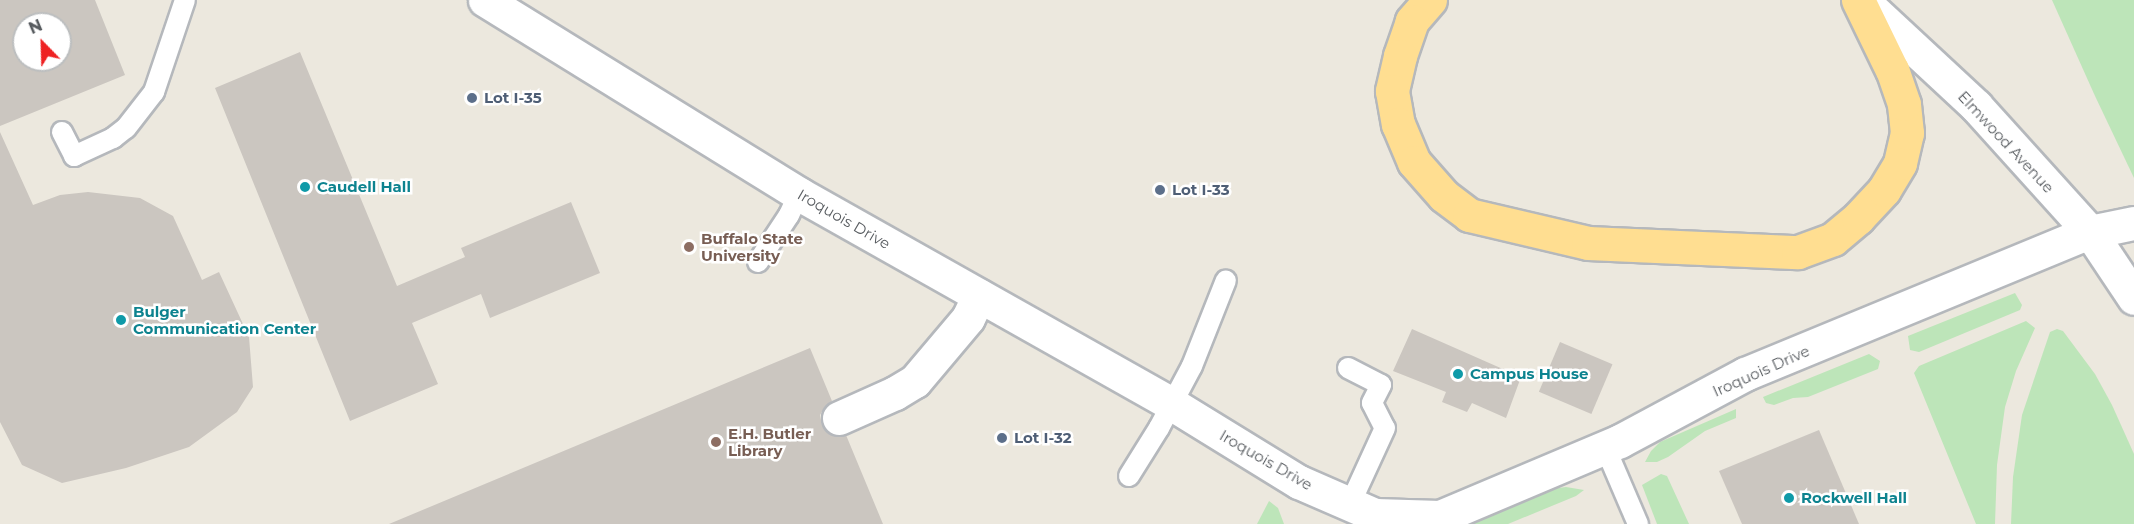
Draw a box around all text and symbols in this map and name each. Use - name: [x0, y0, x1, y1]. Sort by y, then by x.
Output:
- north arrow: [12, 12, 72, 72]
- text: N: [26, 16, 45, 38]
- street label: Elmwood Avenue: [1954, 87, 2058, 197]
- place label: Lot I-35: [484, 89, 542, 107]
- marker: Lot I-35: [465, 91, 479, 105]
- place label: Caudell Hall: [317, 178, 411, 196]
- marker: Caudell Hall: [298, 180, 312, 194]
- place label: Lot I-33: [1172, 181, 1230, 199]
- marker: Lot I-33: [1153, 183, 1167, 197]
- street label: Iroquois Drive: [794, 185, 894, 253]
- place label: Buffalo State University: [701, 229, 803, 264]
- marker: Buffalo State University: [682, 240, 696, 254]
- place label: Bulger Communication Center: [133, 302, 316, 337]
- marker: Bulger Communication Center: [114, 313, 128, 327]
- street label: Iroquois Drive: [1710, 342, 1812, 400]
- place label: Campus House: [1470, 365, 1588, 383]
- marker: Campus House: [1451, 367, 1465, 381]
- place label: E.H. Butler Library: [728, 424, 811, 459]
- street label: Iroquois Drive: [1216, 426, 1316, 494]
- place label: Lot I-32: [1014, 429, 1072, 447]
- marker: Lot I-32: [995, 431, 1009, 445]
- marker: E.H. Butler Library: [709, 435, 723, 449]
- place label: Rockwell Hall: [1801, 489, 1907, 507]
- marker: Rockwell Hall: [1782, 491, 1796, 505]

